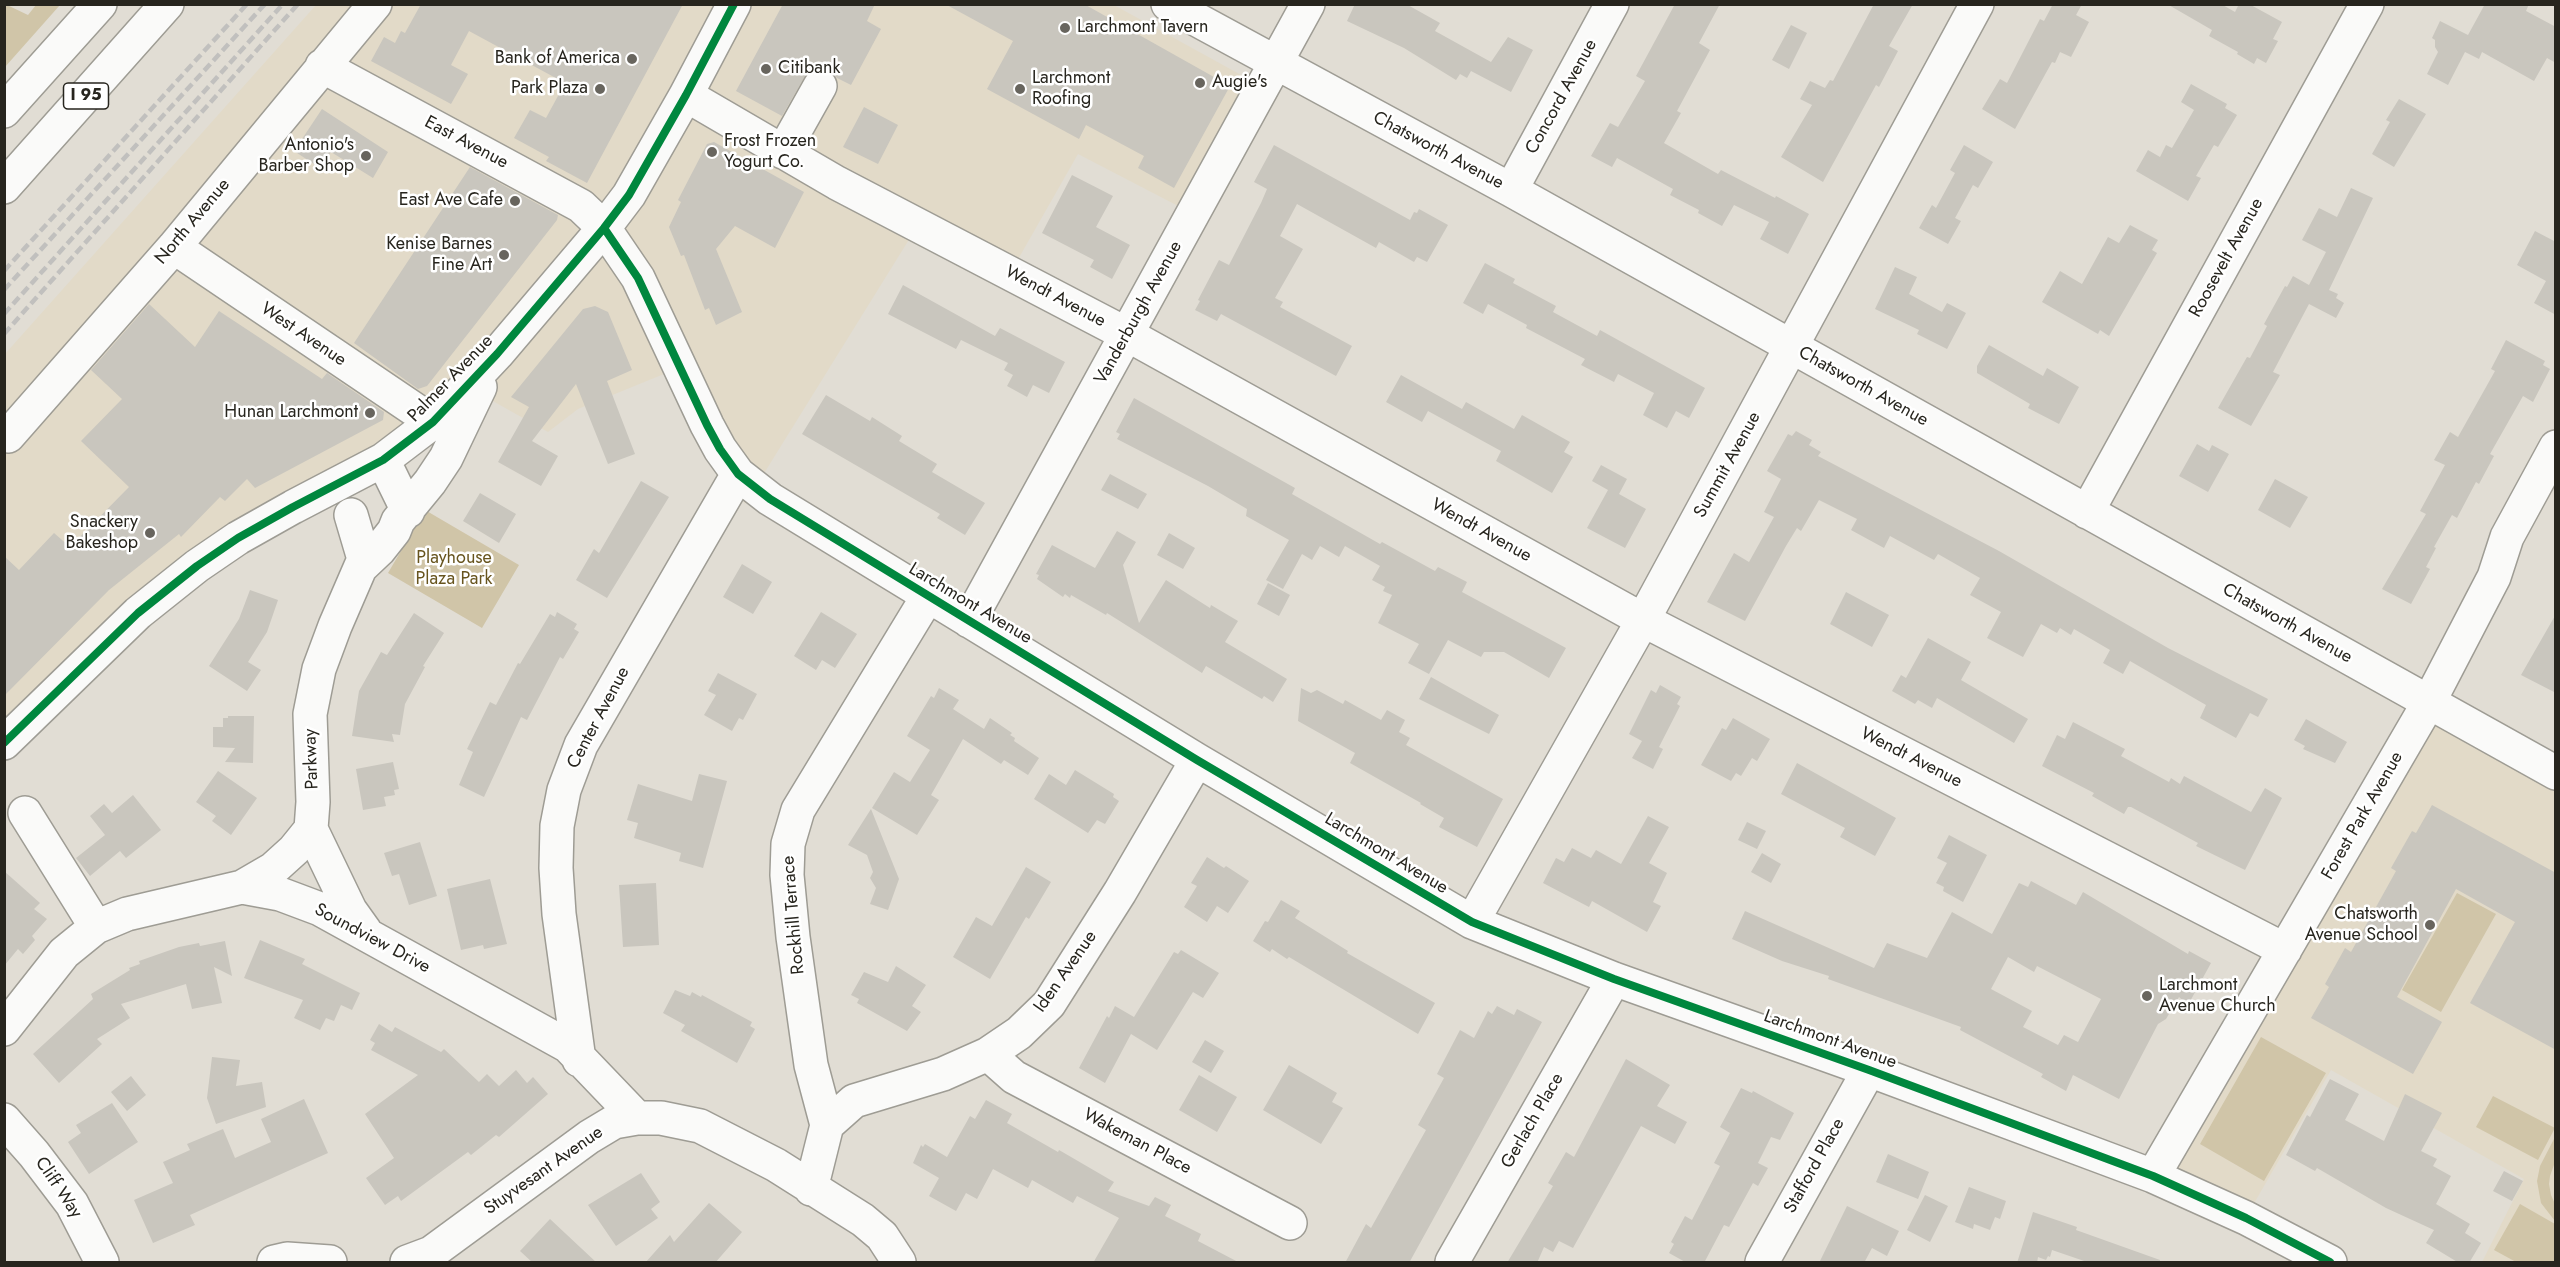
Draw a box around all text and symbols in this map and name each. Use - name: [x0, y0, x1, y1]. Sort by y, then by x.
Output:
- place label: Larchmont Tavern: [1077, 17, 1208, 39]
- marker: Larchmont Tavern: [1058, 21, 1072, 35]
- street label: Concord Avenue: [1522, 36, 1602, 158]
- place label: Bank of America: [495, 48, 620, 70]
- marker: Bank of America: [625, 52, 639, 66]
- place label: Citibank: [778, 58, 840, 80]
- marker: Citibank: [759, 62, 773, 76]
- place label: Larchmont Roofing: [1032, 68, 1110, 110]
- place label: Augie's: [1212, 72, 1267, 94]
- marker: Augie's: [1193, 76, 1207, 90]
- place label: Park Plaza: [511, 78, 588, 100]
- marker: Park Plaza: [593, 82, 607, 96]
- marker: Larchmont Roofing: [1013, 82, 1027, 96]
- road number: I 95: [64, 83, 109, 109]
- street label: Chatsworth Avenue: [1369, 107, 1507, 195]
- street label: East Avenue: [420, 112, 512, 174]
- place label: Frost Frozen Yogurt Co.: [724, 131, 816, 174]
- place label: Antonio's Barber Shop: [259, 135, 354, 178]
- marker: Frost Frozen Yogurt Co.: [705, 145, 719, 159]
- marker: Antonio's Barber Shop: [359, 149, 373, 163]
- street label: North Avenue: [151, 175, 235, 269]
- place label: East Ave Cafe: [399, 190, 503, 212]
- marker: East Ave Cafe: [508, 194, 522, 208]
- street label: Roosevelt Avenue: [2185, 195, 2269, 321]
- place label: Kenise Barnes Fine Art: [386, 234, 492, 276]
- street label: Vanderburgh Avenue: [1091, 237, 1187, 389]
- marker: Kenise Barnes Fine Art: [497, 248, 511, 262]
- street label: Wendt Avenue: [1001, 261, 1109, 333]
- street label: West Avenue: [256, 298, 350, 372]
- street label: Palmer Avenue: [404, 331, 498, 427]
- street label: Chatsworth Avenue: [1794, 342, 1932, 432]
- place label: Hunan Larchmont: [224, 402, 358, 424]
- marker: Hunan Larchmont: [363, 406, 377, 420]
- street label: Summit Avenue: [1690, 408, 1766, 522]
- street label: Wendt Avenue: [1427, 495, 1535, 567]
- place label: Snackery Bakeshop: [66, 512, 138, 554]
- marker: Snackery Bakeshop: [143, 526, 157, 540]
- park label: Playhouse Plaza Park: [415, 548, 493, 590]
- street label: Larchmont Avenue: [905, 559, 1035, 649]
- street label: Chatsworth Avenue: [2218, 579, 2356, 669]
- street label: Center Avenue: [563, 663, 635, 773]
- street label: Wendt Avenue: [1857, 723, 1965, 793]
- street label: Parkway: [300, 728, 324, 790]
- street label: Forest Park Avenue: [2318, 748, 2408, 884]
- street label: Larchmont Avenue: [1321, 809, 1451, 899]
- street label: Rockhill Terrace: [778, 855, 810, 975]
- street label: Soundview Drive: [310, 899, 434, 979]
- place label: Chatsworth Avenue School: [2305, 904, 2418, 946]
- marker: Chatsworth Avenue School: [2423, 918, 2437, 932]
- street label: Iden Avenue: [1030, 927, 1102, 1017]
- place label: Larchmont Avenue Church: [2159, 975, 2276, 1018]
- marker: Larchmont Avenue Church: [2140, 989, 2154, 1003]
- street label: Larchmont Avenue: [1761, 1006, 1899, 1074]
- street label: Gerlach Place: [1497, 1070, 1569, 1172]
- street label: Wakeman Place: [1079, 1104, 1195, 1180]
- street label: Stafford Place: [1780, 1115, 1850, 1217]
- street label: Stuyvesant Avenue: [480, 1122, 608, 1220]
- street label: Cliff Way: [30, 1153, 86, 1223]

